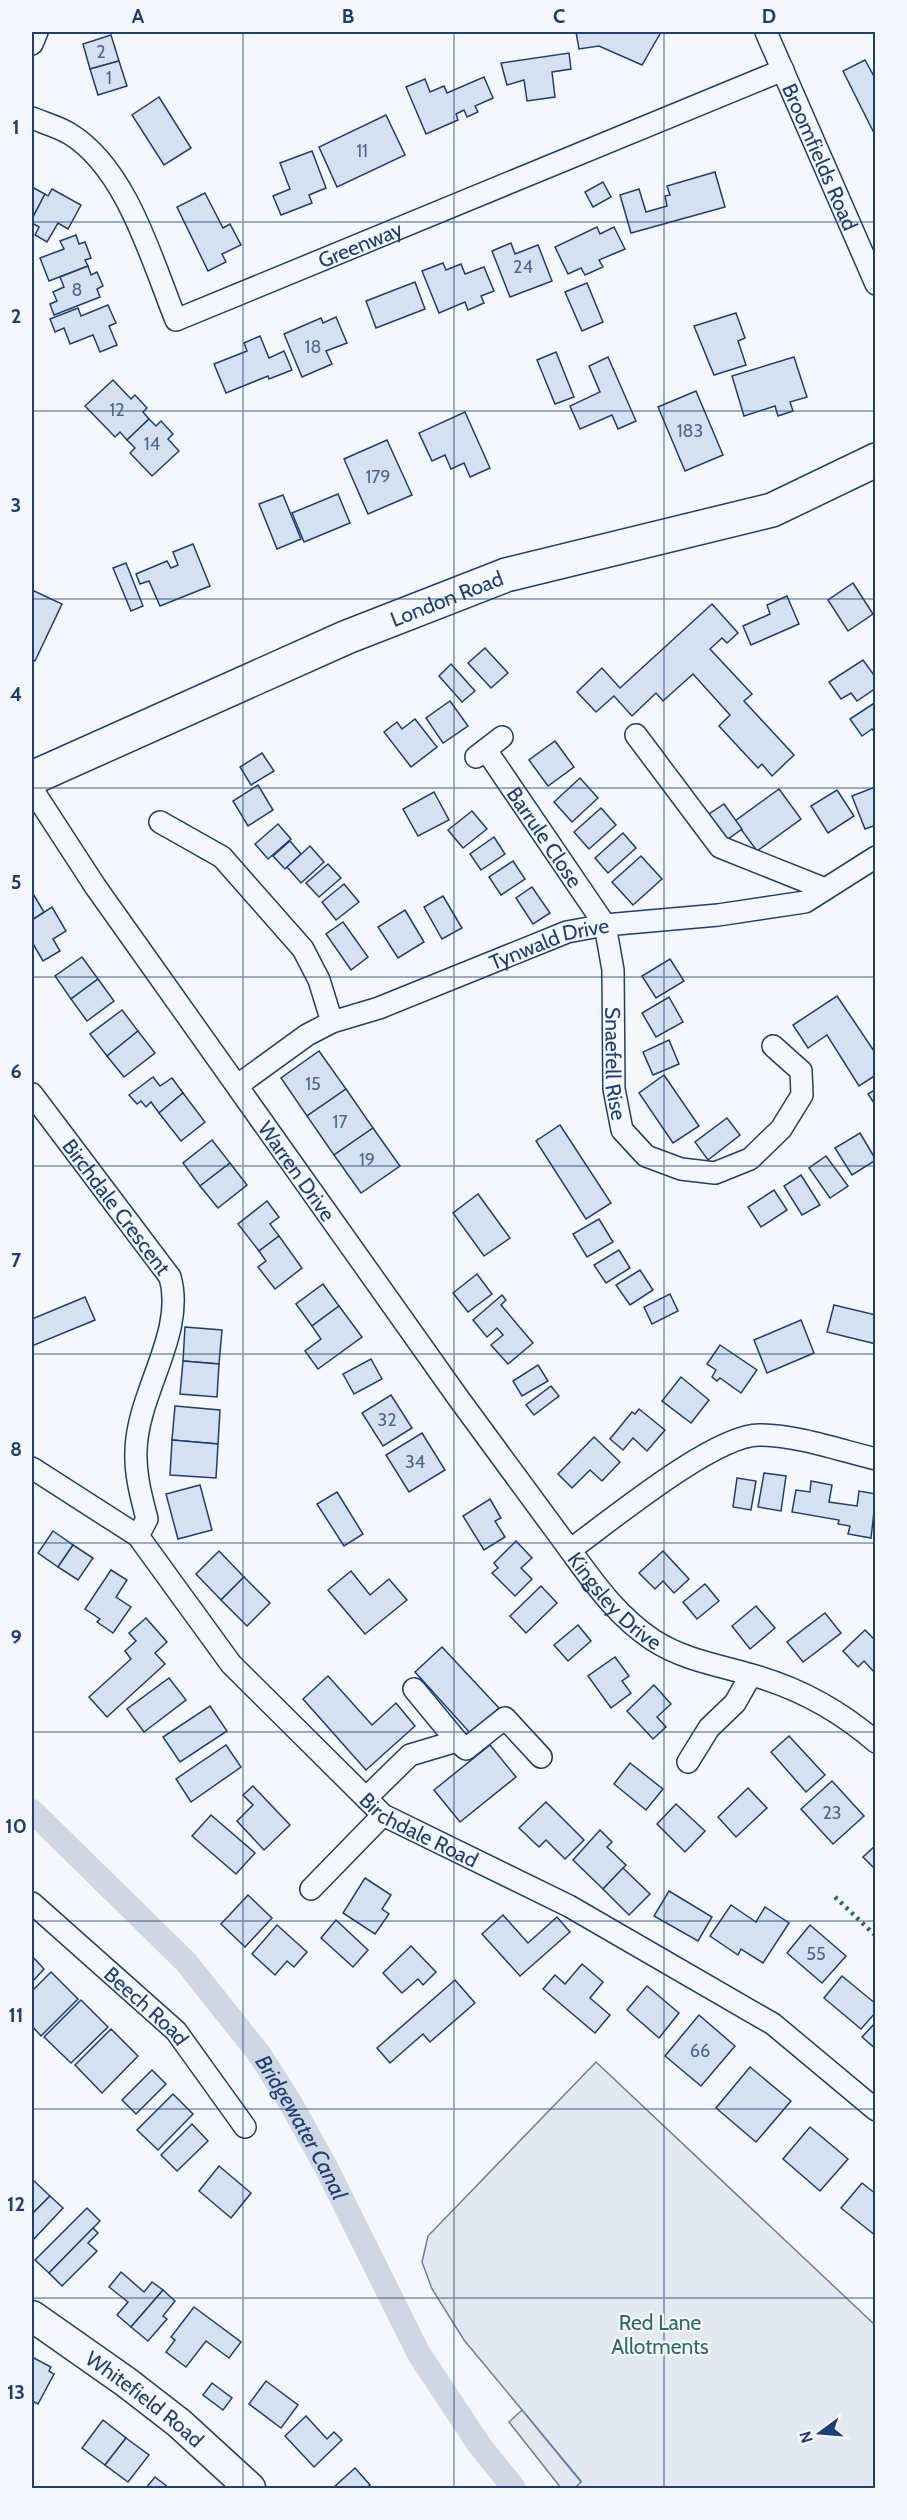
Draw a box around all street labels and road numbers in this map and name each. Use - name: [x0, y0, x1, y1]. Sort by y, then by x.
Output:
- street label: Broomfields Road: [777, 79, 863, 234]
- street label: Greenway: [314, 216, 406, 273]
- street label: London Road: [387, 565, 507, 631]
- street label: Barrule Close: [502, 782, 588, 892]
- street label: Tynwald Drive: [486, 912, 611, 975]
- street label: Snaefell Rise: [601, 1007, 632, 1122]
- street label: Warren Drive: [253, 1116, 341, 1226]
- street label: Birchdale Crescent: [58, 1134, 176, 1279]
- street label: Kingsley Drive: [563, 1547, 666, 1655]
- street label: Birchdale Road: [355, 1787, 482, 1872]
- street label: Beech Road: [99, 1961, 194, 2050]
- street label: Whitefield Road: [81, 2345, 209, 2452]

